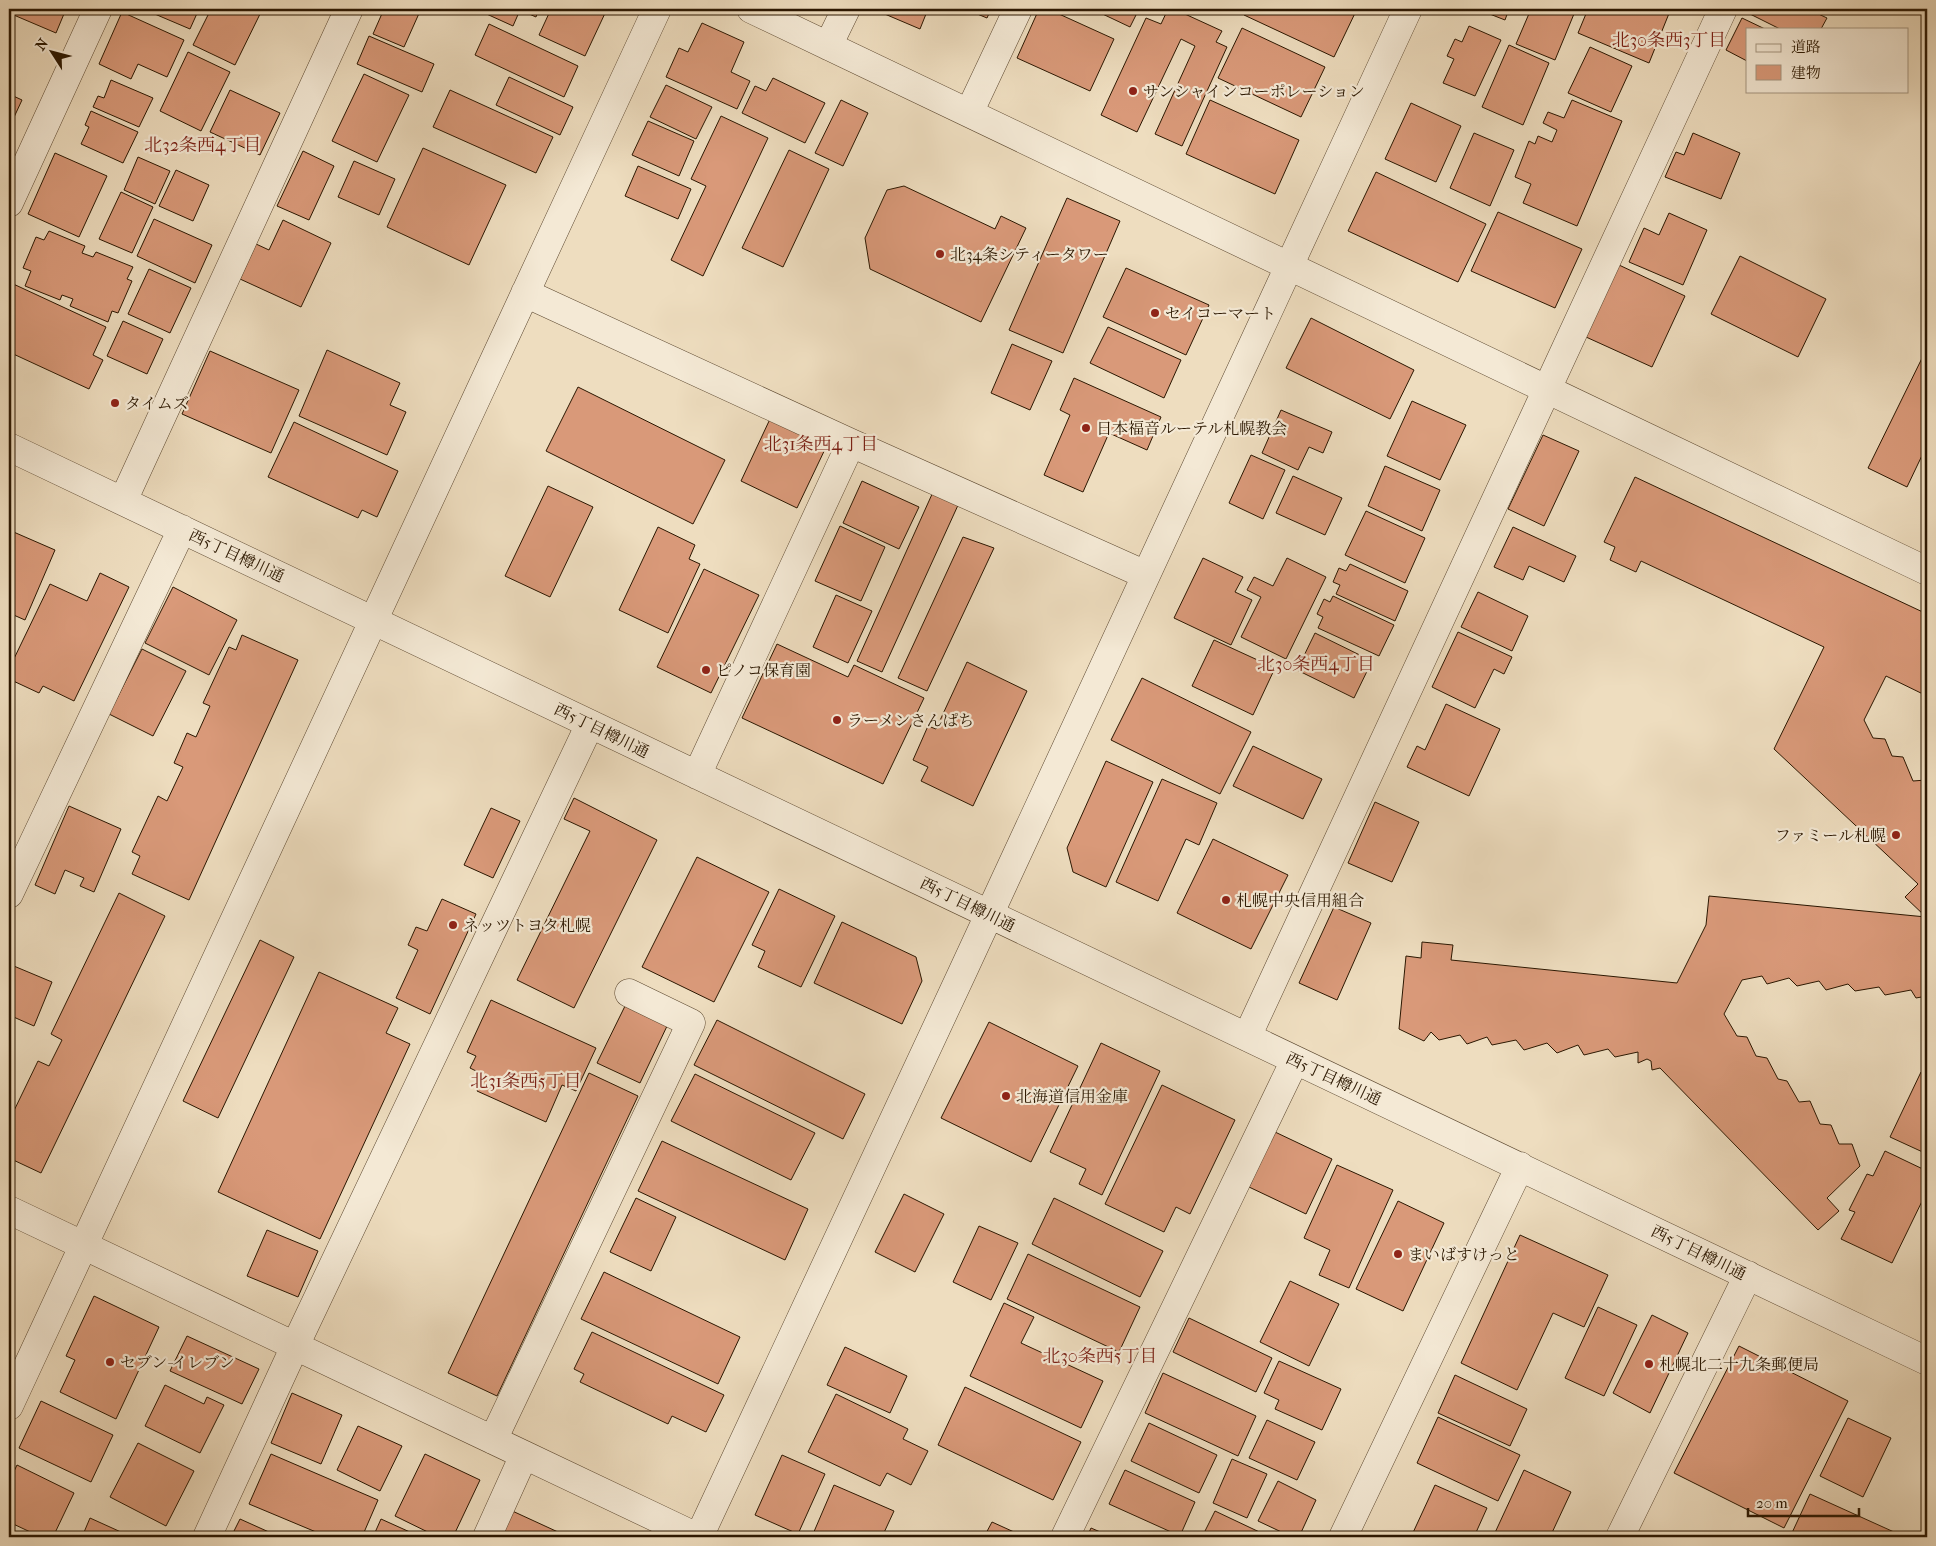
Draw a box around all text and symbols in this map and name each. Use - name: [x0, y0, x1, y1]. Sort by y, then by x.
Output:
- north arrow: [28, 28, 78, 78]
- legend: [1746, 28, 1908, 92]
- district label: 北30条西3丁目: [1612, 30, 1726, 51]
- text: N: [32, 35, 52, 54]
- text: 道路: [1791, 38, 1821, 56]
- text: 建物: [1791, 64, 1821, 82]
- place label: サンシャインコーポレーション: [1143, 82, 1365, 101]
- marker: サンシャインコーポレーション: [1127, 85, 1139, 97]
- district label: 北32条西4丁目: [144, 135, 262, 156]
- place label: 北34条シティータワー: [950, 245, 1109, 264]
- marker: 北34条シティータワー: [934, 248, 946, 260]
- place label: セイコーマート: [1165, 304, 1276, 323]
- marker: セイコーマート: [1149, 307, 1161, 319]
- place label: タイムズ: [125, 394, 189, 413]
- marker: タイムズ: [109, 397, 121, 409]
- place label: 日本福音ルーテル札幌教会: [1096, 419, 1287, 438]
- marker: 日本福音ルーテル札幌教会: [1080, 422, 1092, 434]
- district label: 北31条西4丁目: [764, 434, 878, 455]
- street label: 西5丁目樽川通: [186, 525, 287, 586]
- district label: 北30条西4丁目: [1257, 654, 1375, 675]
- place label: ピノコ保育園: [716, 661, 811, 680]
- marker: ピノコ保育園: [700, 664, 712, 676]
- street label: 西5丁目樽川通: [551, 699, 652, 762]
- place label: ラーメンさんぱち: [847, 711, 974, 730]
- marker: ラーメンさんぱち: [831, 714, 843, 726]
- place label: ファミール札幌: [1775, 826, 1886, 845]
- marker: ファミール札幌: [1890, 829, 1902, 841]
- street label: 西5丁目樽川通: [917, 873, 1018, 936]
- place label: 札幌中央信用組合: [1236, 891, 1364, 910]
- marker: 札幌中央信用組合: [1220, 894, 1232, 906]
- place label: ネッツトヨタ札幌: [463, 916, 591, 935]
- marker: ネッツトヨタ札幌: [447, 919, 459, 931]
- street label: 西5丁目樽川通: [1283, 1048, 1384, 1109]
- district label: 北31条西5丁目: [470, 1071, 582, 1092]
- place label: 北海道信用金庫: [1016, 1087, 1128, 1106]
- marker: 北海道信用金庫: [1000, 1090, 1012, 1102]
- street label: 西5丁目樽川通: [1648, 1221, 1749, 1284]
- place label: まいばすけっと: [1408, 1245, 1520, 1264]
- marker: まいばすけっと: [1392, 1248, 1404, 1260]
- district label: 北30条西5丁目: [1042, 1346, 1158, 1367]
- place label: セブン-イレブン: [120, 1353, 235, 1372]
- place label: 札幌北二十九条郵便局: [1659, 1355, 1819, 1374]
- marker: セブン-イレブン: [104, 1356, 116, 1368]
- marker: 札幌北二十九条郵便局: [1643, 1358, 1655, 1370]
- scale bar: [1748, 1486, 1860, 1518]
- text: 20 m: [1756, 1494, 1788, 1512]

